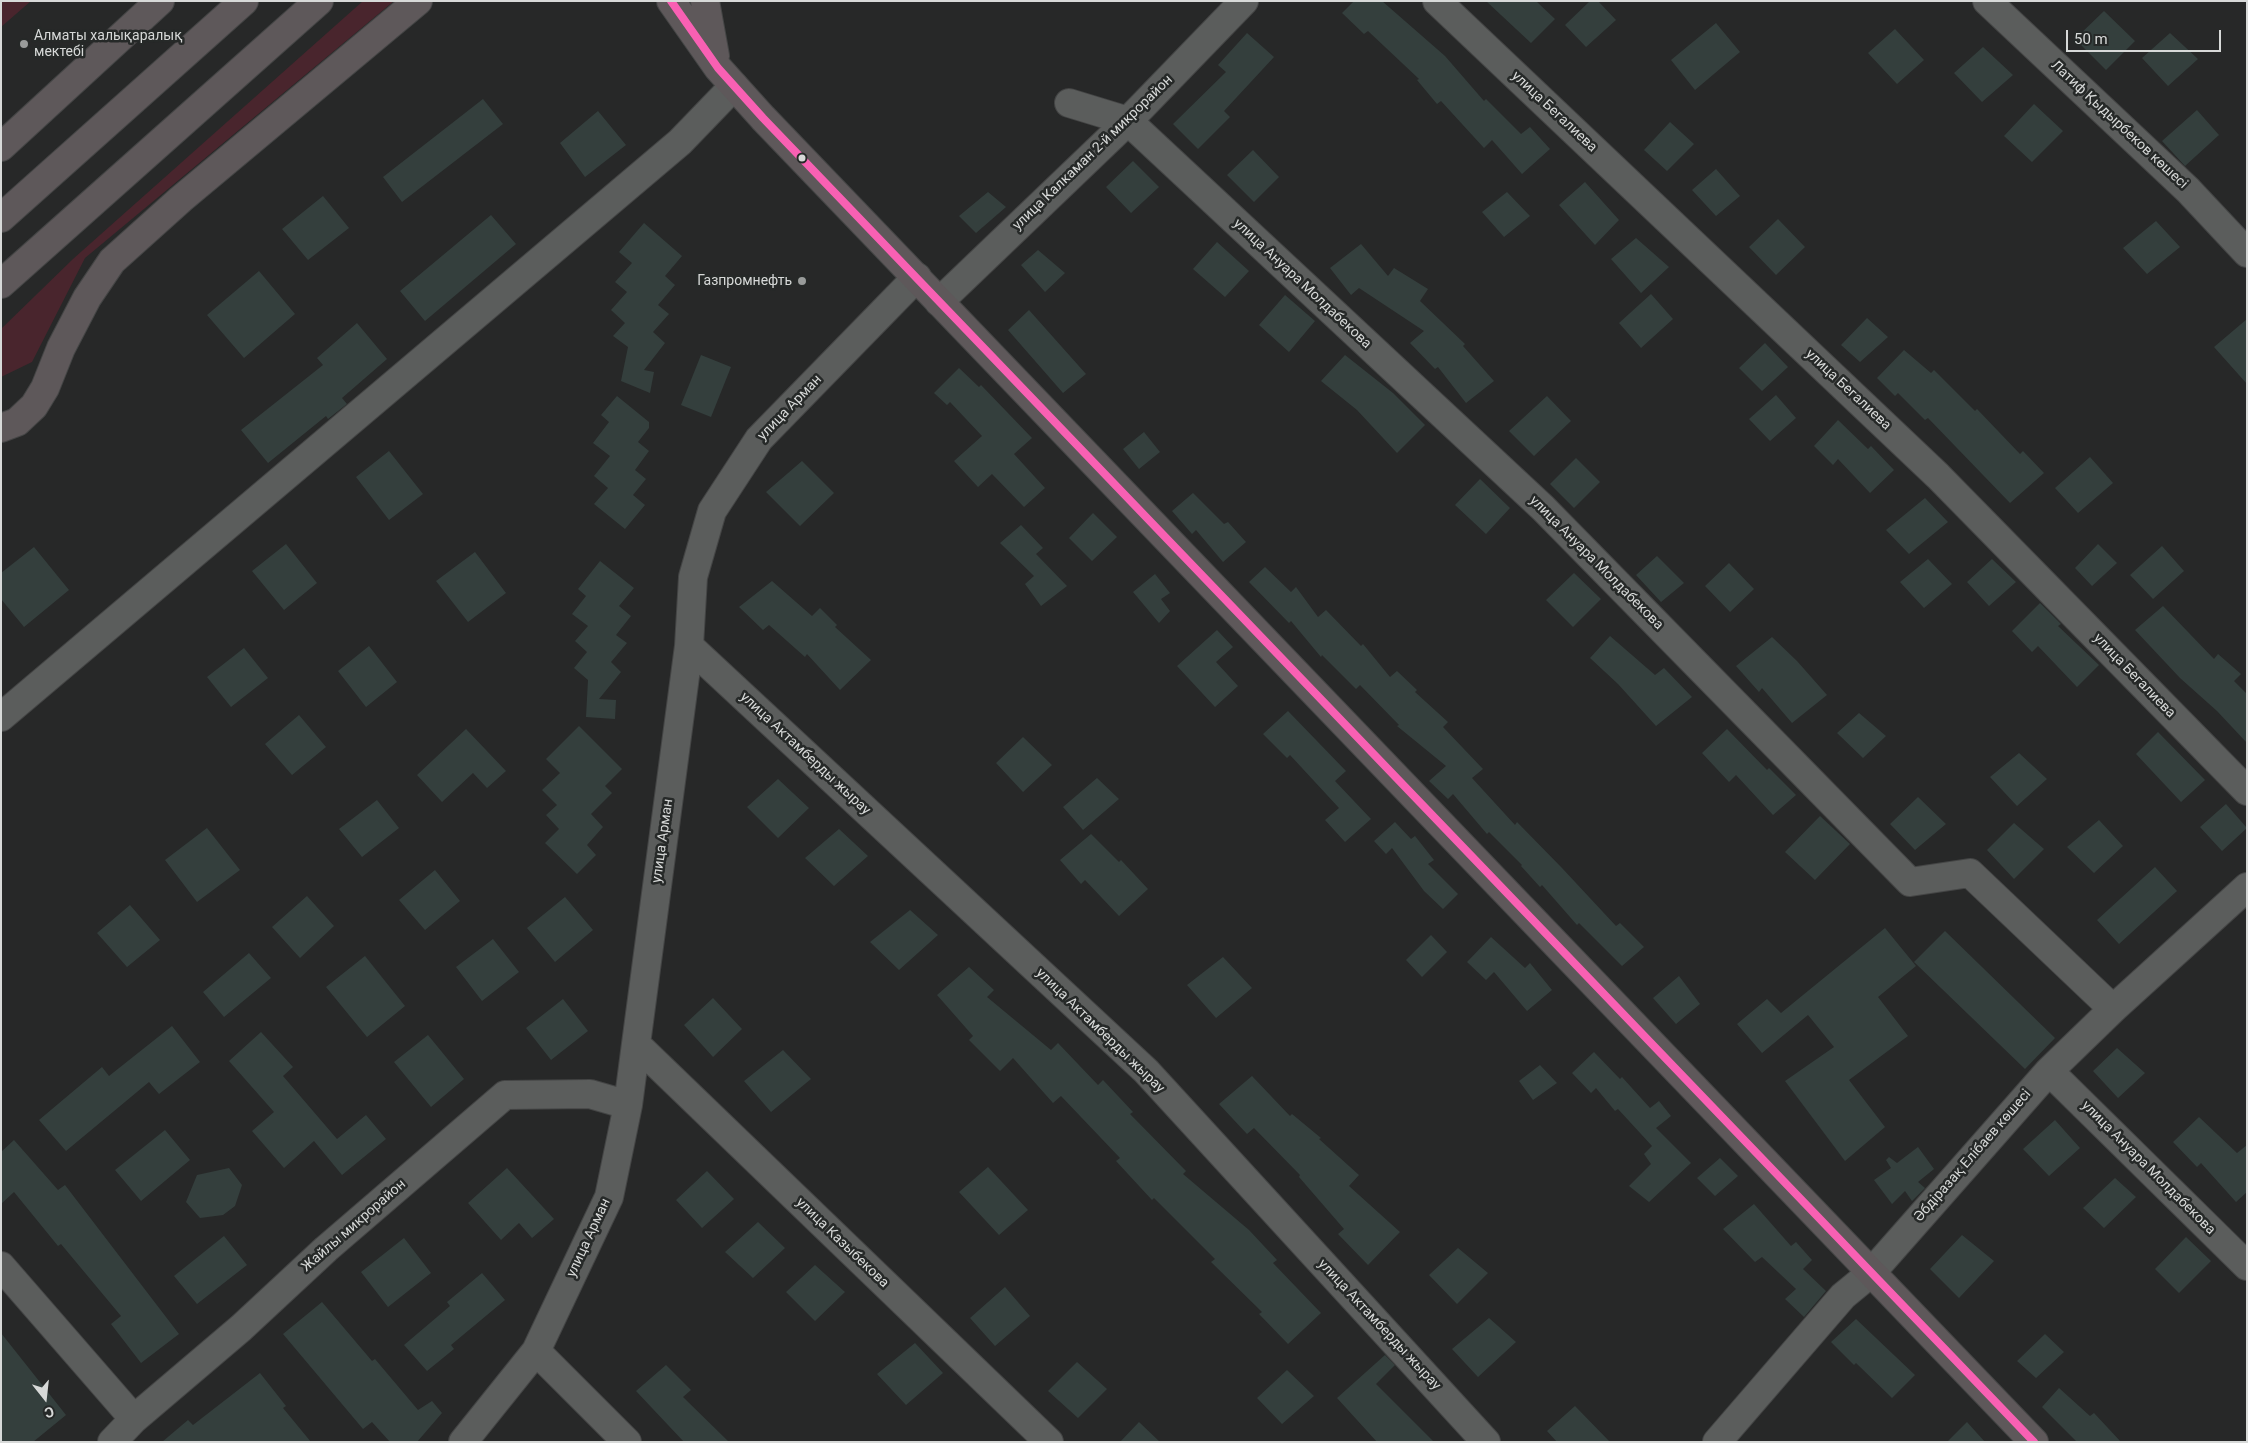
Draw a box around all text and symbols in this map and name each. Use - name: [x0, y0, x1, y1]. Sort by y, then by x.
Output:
- scale bar: [2068, 20, 2223, 52]
- place label: Алматы халықаралық мектебі: [34, 28, 182, 60]
- text: 50 m: [2074, 30, 2108, 48]
- marker: Алматы халықаралық мектебі: [18, 38, 30, 50]
- street label: Латиф Қыдырбеков көшесі: [2047, 57, 2191, 193]
- street label: улица Бегалиева: [1508, 68, 1600, 156]
- street label: улица Калкаман 2-й микрорайон: [1009, 72, 1177, 234]
- unlabelled marker: [797, 153, 807, 163]
- street label: улица Ануара Молдабекова: [1229, 216, 1375, 352]
- place label: Газпромнефть: [697, 273, 792, 289]
- marker: Газпромнефть: [796, 275, 808, 287]
- street label: улица Бегалиева: [1802, 346, 1894, 434]
- street label: улица Арман: [754, 372, 826, 444]
- street label: улица Ануара Молдабекова: [1525, 492, 1667, 634]
- street label: улица Бегалиева: [2089, 630, 2179, 722]
- street label: улица Актамберды жырау: [736, 689, 874, 819]
- street label: улица Арман: [649, 798, 677, 884]
- street label: улица Актамберды жырау: [1032, 965, 1168, 1097]
- street label: Әбдіразақ Елібаев көшесі: [1911, 1086, 2035, 1226]
- street label: улица Ануара Молдабекова: [2077, 1097, 2219, 1239]
- street label: Жайлы микрорайон: [299, 1176, 409, 1276]
- street label: улица Казыбекова: [792, 1194, 892, 1292]
- street label: улица Арман: [563, 1196, 615, 1280]
- street label: улица Актамберды жырау: [1314, 1256, 1444, 1394]
- north arrow: [20, 1373, 70, 1423]
- text: С: [43, 1403, 56, 1421]

